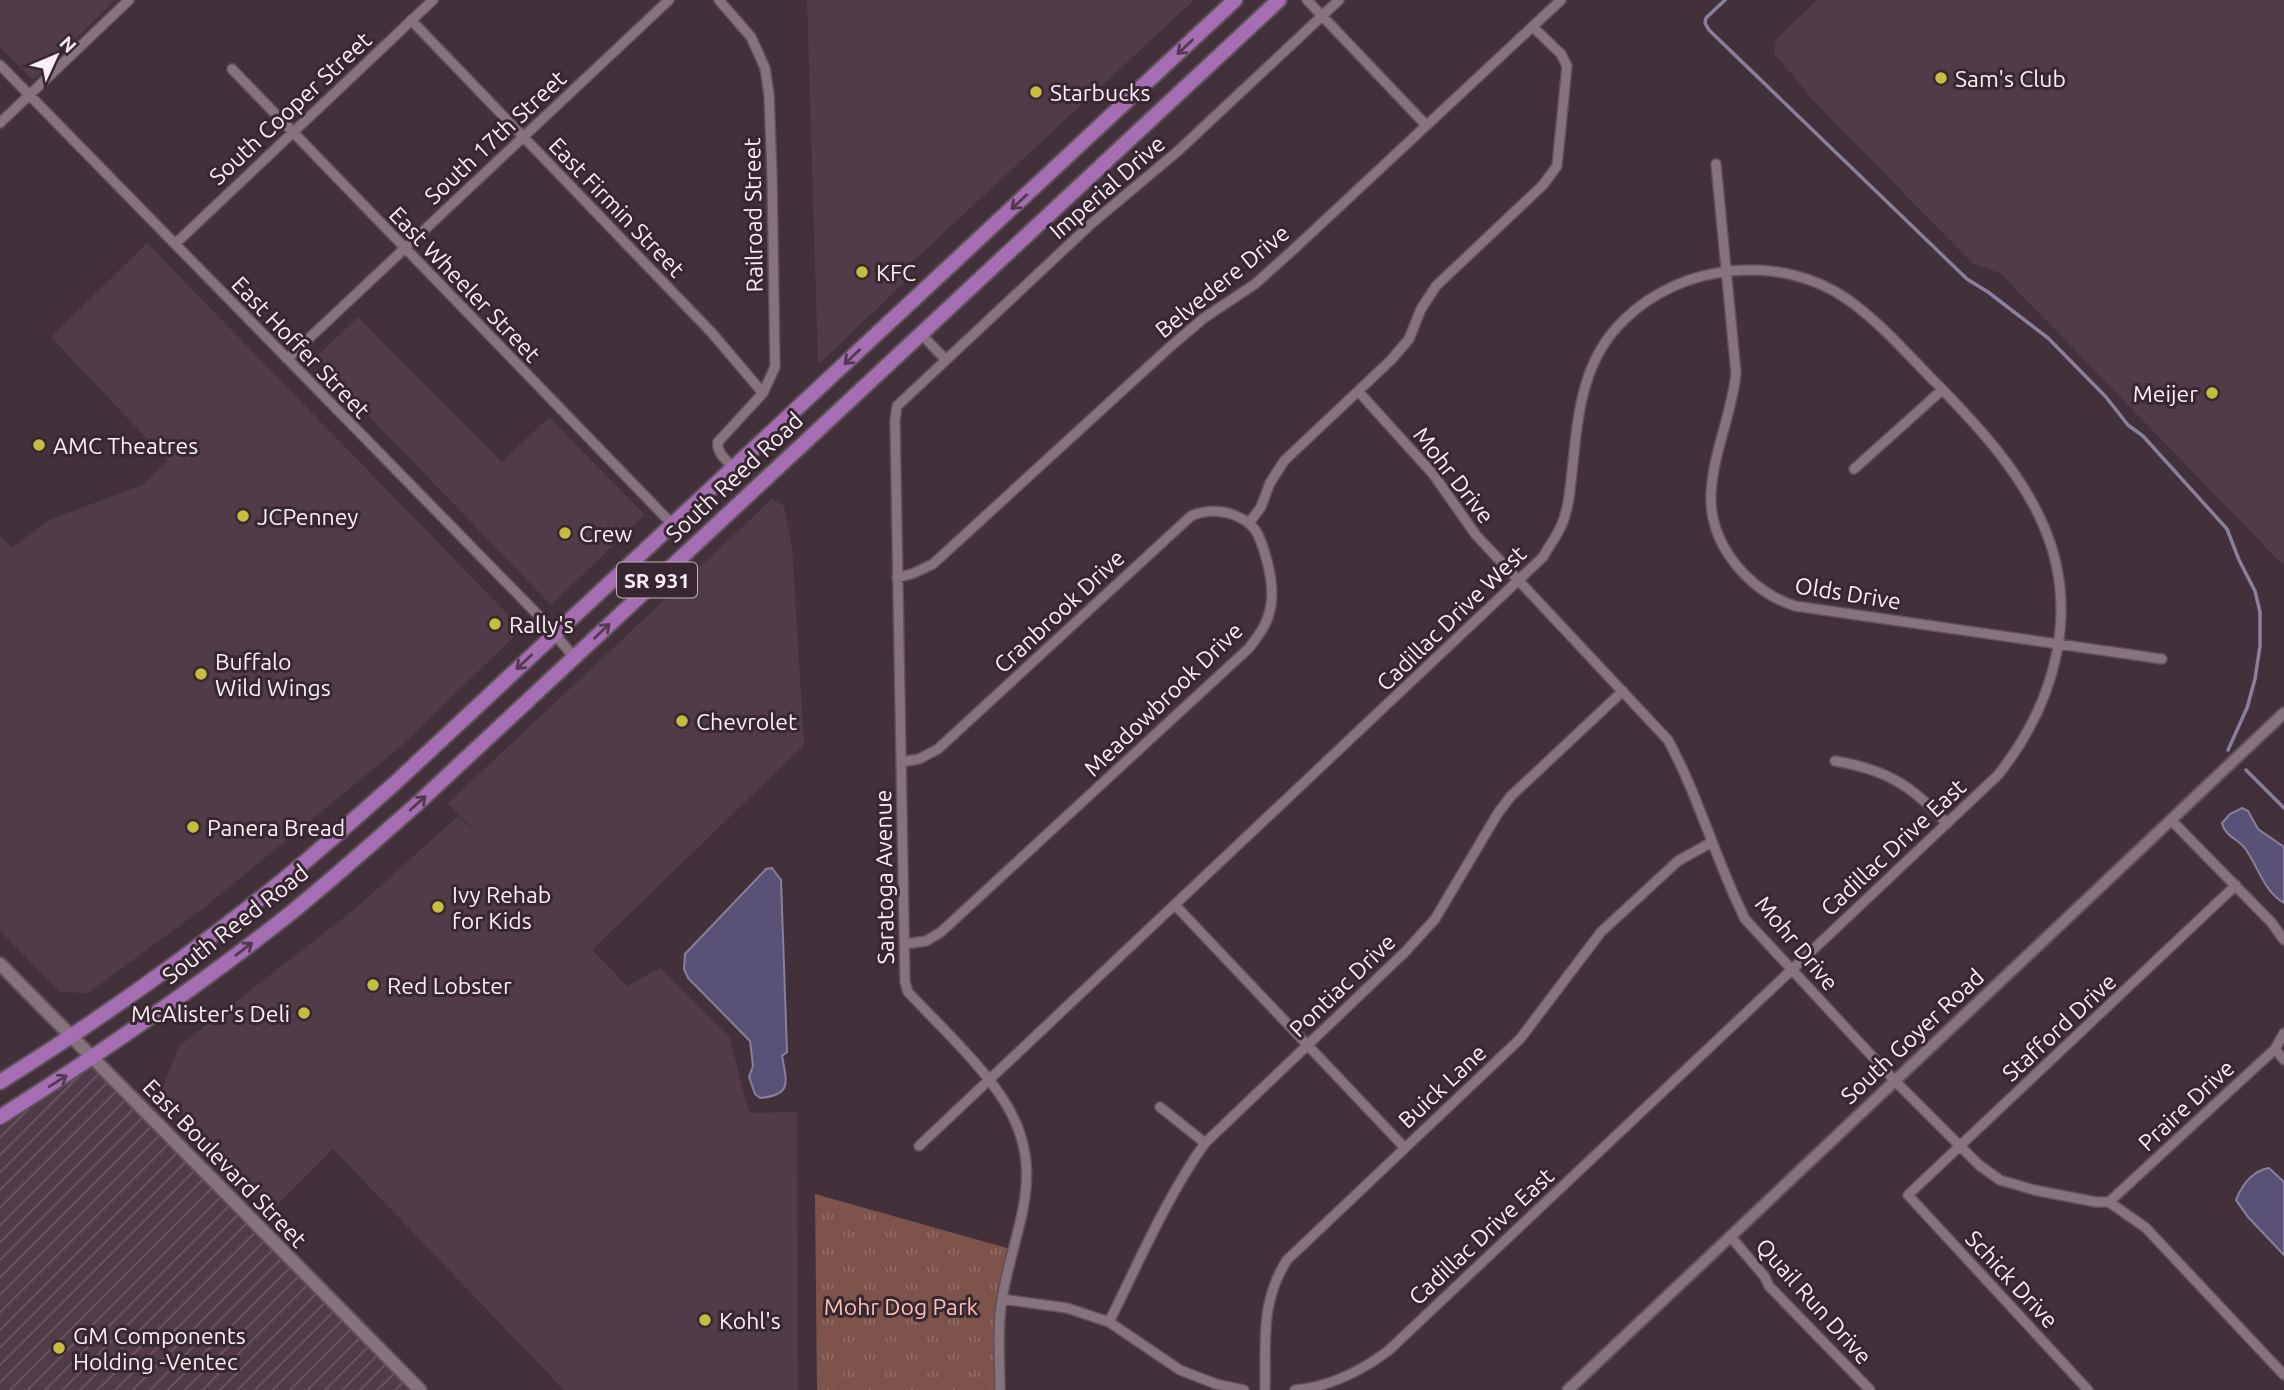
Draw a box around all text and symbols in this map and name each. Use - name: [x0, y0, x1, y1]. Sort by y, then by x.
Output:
- north arrow: [21, 21, 91, 91]
- street label: South Cooper Street: [204, 27, 376, 189]
- text: N: [55, 31, 81, 57]
- one-way arrow: [1177, 38, 1194, 55]
- street label: South 17th Street: [419, 65, 571, 209]
- place label: Sam's Club: [1955, 66, 2066, 91]
- marker: Sam's Club: [1933, 70, 1949, 86]
- place label: Starbucks: [1050, 80, 1150, 105]
- marker: Starbucks: [1028, 84, 1044, 100]
- street label: Imperial Drive: [1045, 130, 1169, 244]
- street label: East Firmin Street: [544, 132, 690, 282]
- street label: Railroad Street: [739, 137, 767, 293]
- one-way arrow: [1010, 194, 1028, 210]
- street label: East Wheeler Street: [385, 201, 545, 367]
- street label: Belvedere Drive: [1150, 220, 1294, 342]
- place label: KFC: [876, 260, 916, 285]
- marker: KFC: [854, 264, 870, 280]
- street label: East Hoffer Street: [227, 271, 375, 423]
- one-way arrow: [844, 349, 861, 366]
- place label: Meijer: [2133, 381, 2198, 406]
- marker: Meijer: [2204, 385, 2220, 401]
- street label: South Reed Road: [661, 407, 807, 547]
- street label: Mohr Drive: [1409, 422, 1499, 528]
- place label: AMC Theatres: [53, 433, 198, 458]
- marker: AMC Theatres: [31, 437, 47, 453]
- place label: JCPenney: [257, 504, 358, 529]
- marker: JCPenney: [235, 508, 251, 524]
- place label: Crew: [579, 521, 632, 546]
- marker: Crew: [557, 525, 573, 541]
- street label: Cadillac Drive West: [1371, 541, 1531, 695]
- street label: Cranbrook Drive: [989, 545, 1129, 677]
- road number: SR 931: [617, 562, 697, 598]
- street label: Olds Drive: [1793, 572, 1903, 614]
- place label: Rally's: [509, 612, 574, 637]
- marker: Rally's: [487, 616, 503, 632]
- street label: Meadowbrook Drive: [1079, 617, 1247, 781]
- one-way arrow: [593, 623, 611, 639]
- place label: Buffalo Wild Wings: [215, 649, 331, 700]
- one-way arrow: [516, 654, 533, 671]
- marker: Buffalo Wild Wings: [193, 666, 209, 682]
- place label: Chevrolet: [696, 709, 797, 734]
- marker: Chevrolet: [674, 713, 690, 729]
- street label: Cadillac Drive East: [1816, 774, 1970, 920]
- street label: Saratoga Avenue: [870, 789, 898, 965]
- one-way arrow: [409, 795, 427, 811]
- place label: Panera Bread: [207, 815, 345, 840]
- marker: Panera Bread: [185, 819, 201, 835]
- street label: South Reed Road: [157, 860, 313, 988]
- place label: Ivy Rehab for Kids: [452, 882, 551, 933]
- street label: Mohr Drive: [1750, 891, 1844, 995]
- marker: Ivy Rehab for Kids: [430, 899, 446, 915]
- street label: Pontiac Drive: [1284, 928, 1400, 1042]
- one-way arrow: [234, 942, 252, 957]
- street label: South Goyer Road: [1836, 964, 1988, 1108]
- street label: Stafford Drive: [1997, 968, 2121, 1086]
- place label: Red Lobster: [387, 973, 512, 998]
- marker: Red Lobster: [365, 977, 381, 993]
- place label: McAlister's Deli: [131, 1001, 290, 1026]
- marker: McAlister's Deli: [296, 1005, 312, 1021]
- street label: Buick Lane: [1393, 1039, 1491, 1133]
- street label: Praire Drive: [2133, 1055, 2239, 1155]
- one-way arrow: [47, 1073, 67, 1087]
- street label: East Boulevard Street: [138, 1074, 312, 1252]
- street label: Cadillac Drive East: [1404, 1163, 1558, 1309]
- street label: Schick Drive: [1961, 1225, 2063, 1333]
- street label: Quail Run Drive: [1751, 1233, 1877, 1369]
- park label: Mohr Dog Park: [824, 1294, 979, 1319]
- place label: Kohl's: [719, 1308, 781, 1333]
- marker: Kohl's: [697, 1312, 713, 1328]
- place label: GM Components Holding -Ventec: [73, 1323, 246, 1374]
- marker: GM Components Holding -Ventec: [51, 1340, 67, 1356]

